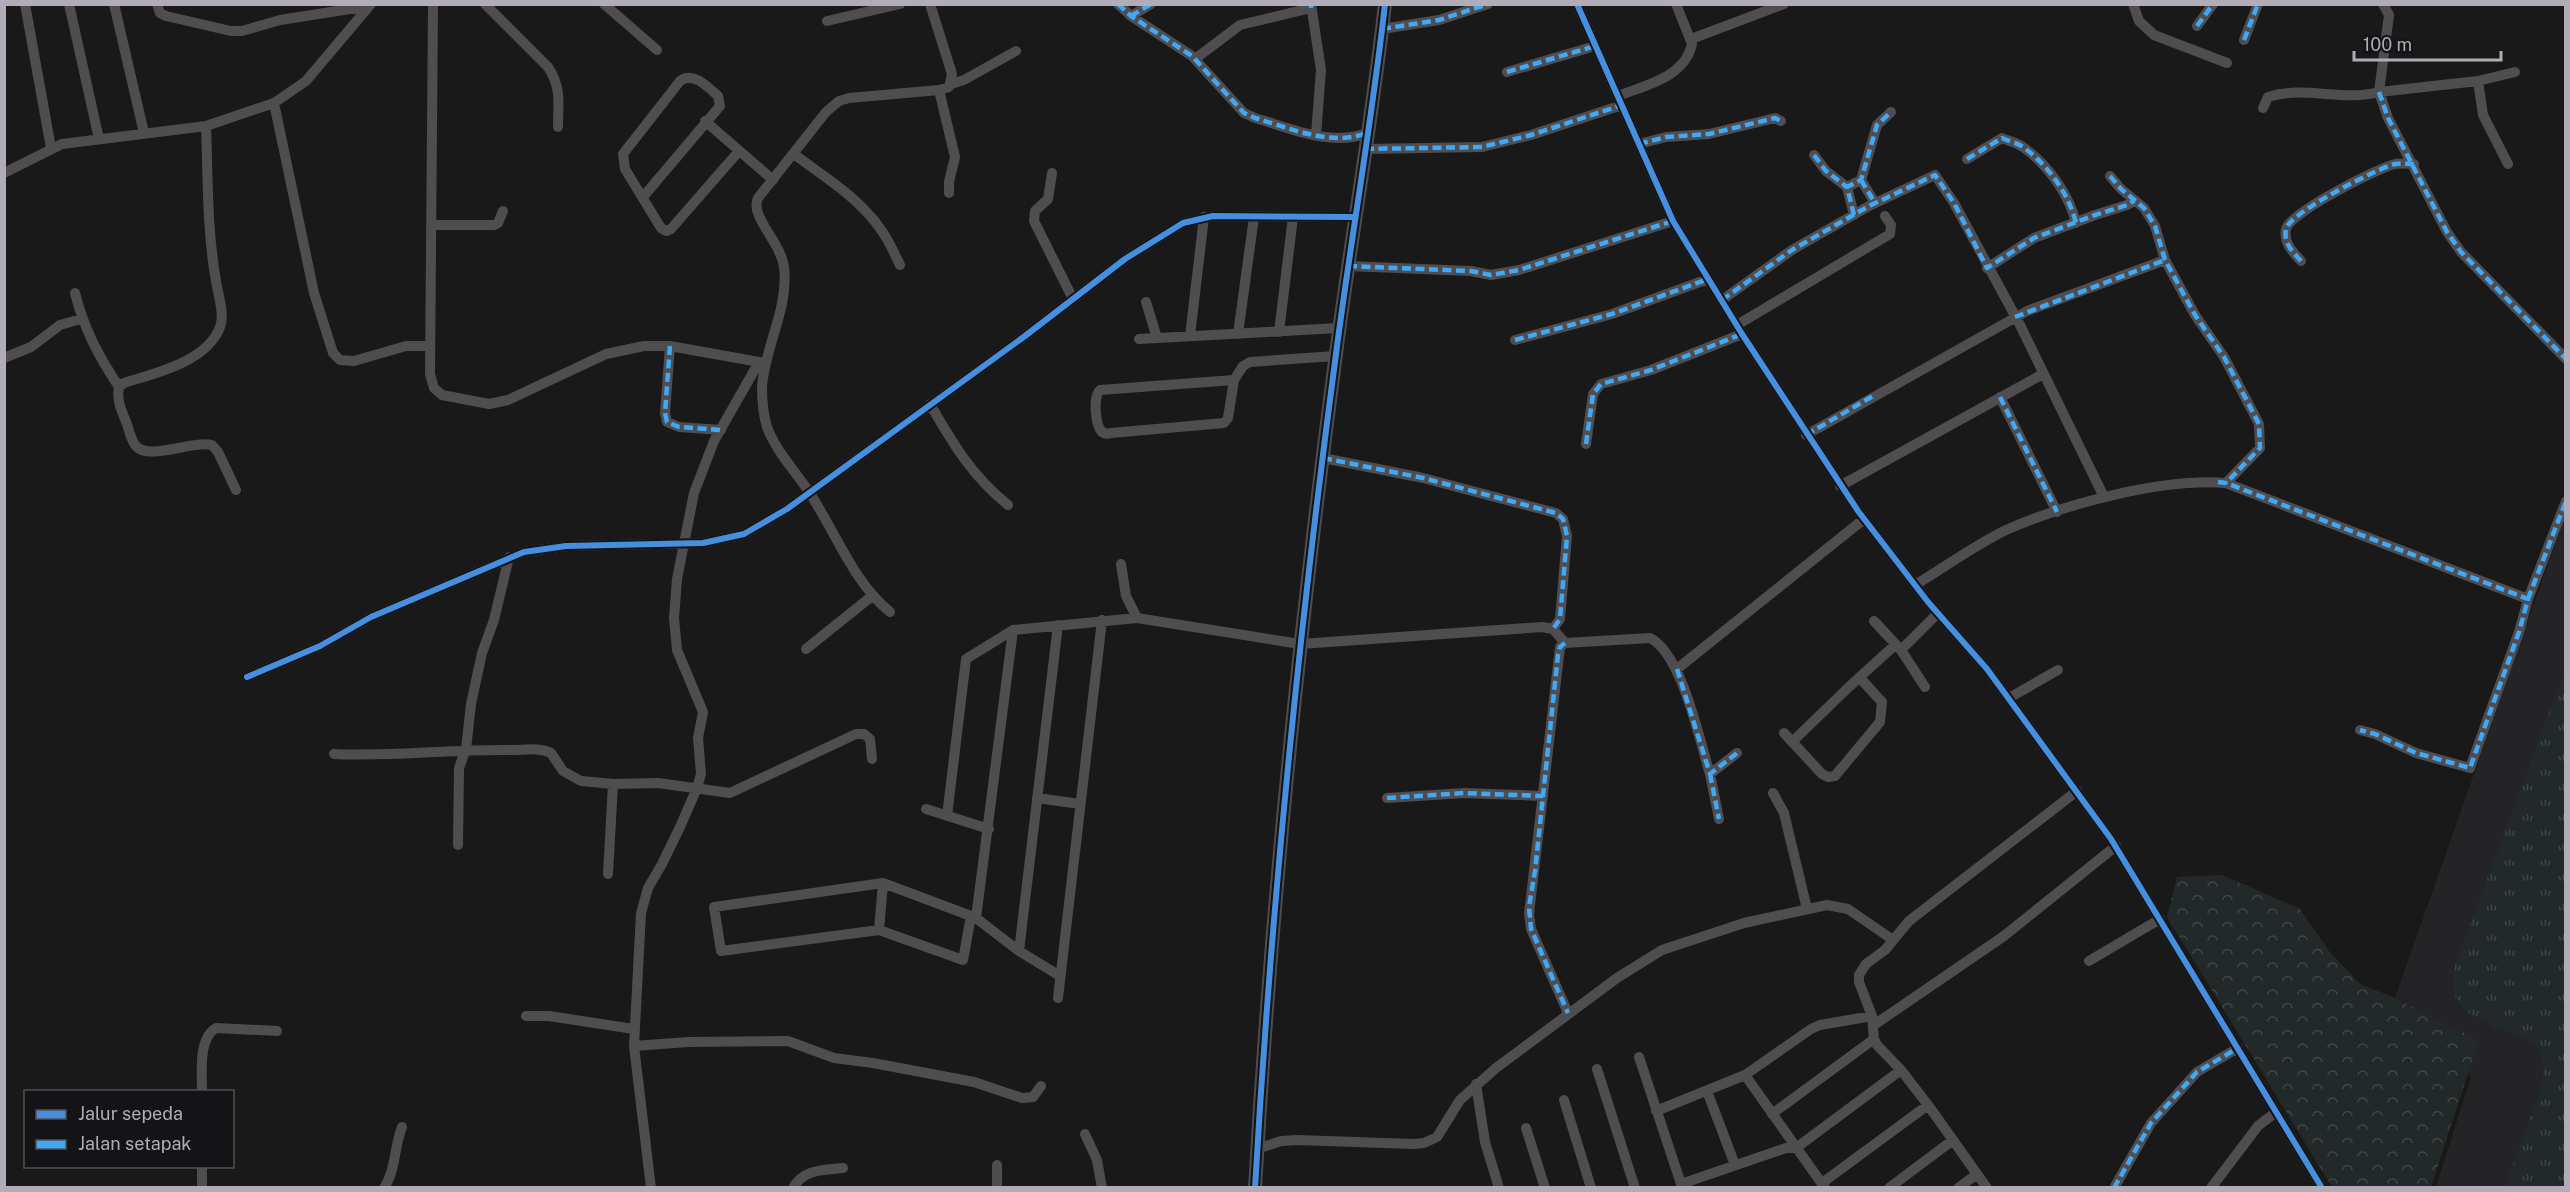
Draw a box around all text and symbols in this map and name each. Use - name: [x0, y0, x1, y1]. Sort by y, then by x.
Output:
- scale bar: [2354, 24, 2501, 62]
- text: 100 m: [2363, 34, 2412, 55]
- legend: [24, 1090, 234, 1168]
- text: Jalur sepeda: [78, 1103, 183, 1124]
- text: Jalan setapak: [78, 1133, 191, 1154]

